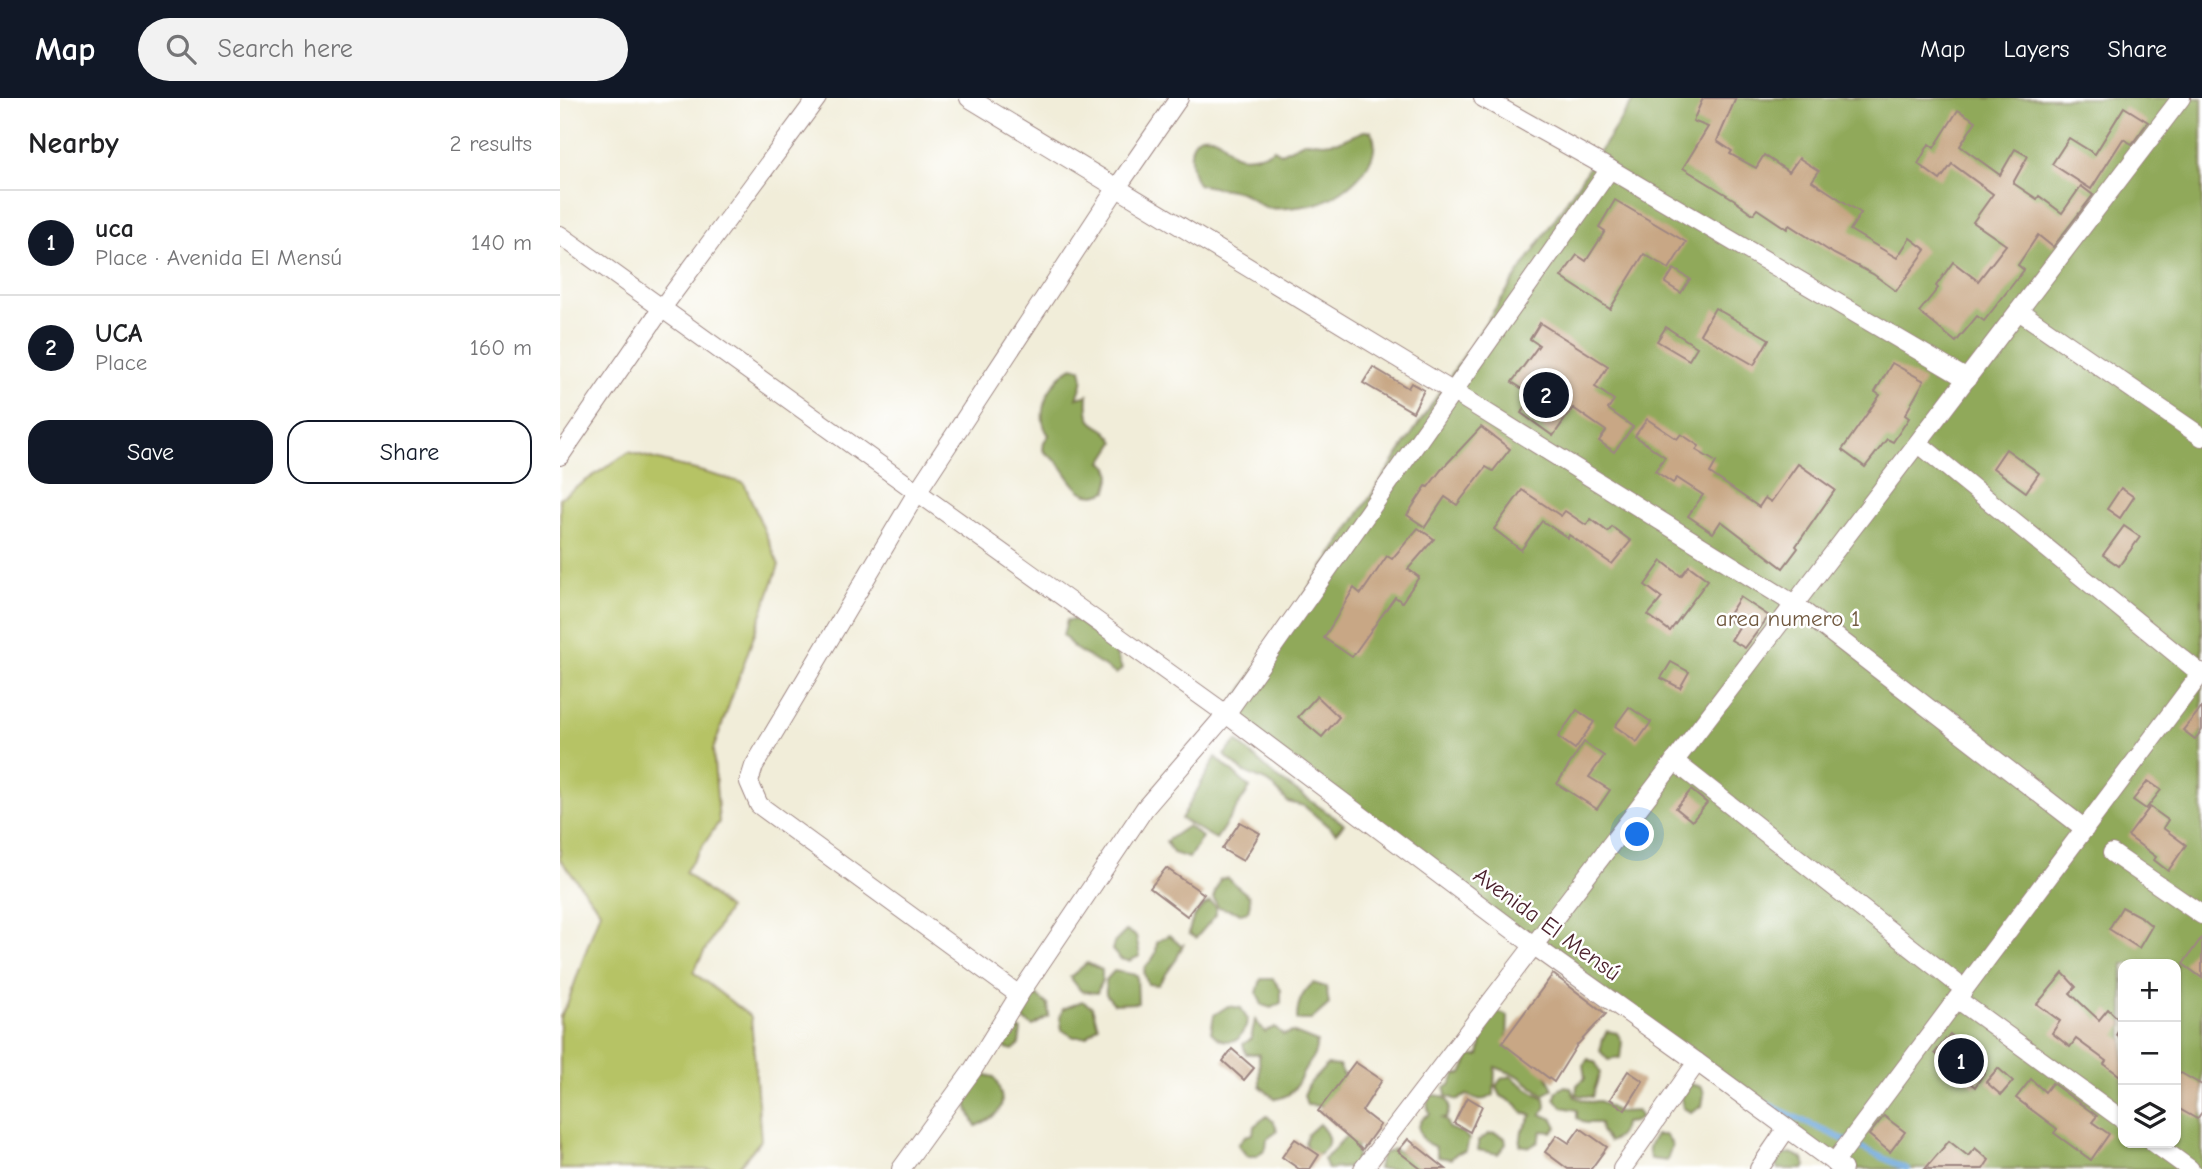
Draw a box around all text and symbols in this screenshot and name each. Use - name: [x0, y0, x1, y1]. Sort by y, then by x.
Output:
- search box: [138, 18, 628, 81]
- text: Map: [35, 30, 96, 68]
- icon: search: [162, 30, 200, 68]
- text: Search here: [218, 34, 353, 64]
- text: Map: [1920, 35, 1966, 63]
- text: Layers: [2004, 35, 2069, 63]
- text: Share: [2107, 35, 2167, 63]
- text: Nearby: [28, 126, 119, 161]
- text: 2 results: [450, 130, 532, 157]
- text: uca: [95, 214, 134, 244]
- text: 1: [46, 229, 56, 256]
- text: 140 m: [471, 229, 532, 256]
- text: Place · Avenida El Mensú: [95, 244, 342, 271]
- text: UCA: [95, 319, 142, 349]
- text: 2: [45, 334, 57, 361]
- text: 160 m: [470, 334, 532, 361]
- text: Place: [95, 349, 147, 376]
- pin: 2: [1523, 369, 1569, 421]
- button: Save: [28, 420, 273, 484]
- button: Share: [287, 420, 532, 484]
- park label: area numero 1: [1716, 605, 1860, 632]
- your location: [1620, 817, 1654, 851]
- street label: Avenida El Mensú: [1468, 862, 1626, 986]
- map controls: [2118, 959, 2181, 1148]
- button: +: [2118, 959, 2181, 1022]
- button: −: [2118, 1022, 2181, 1085]
- pin: 1: [1938, 1035, 1984, 1087]
- button: layers: [2118, 1085, 2181, 1148]

